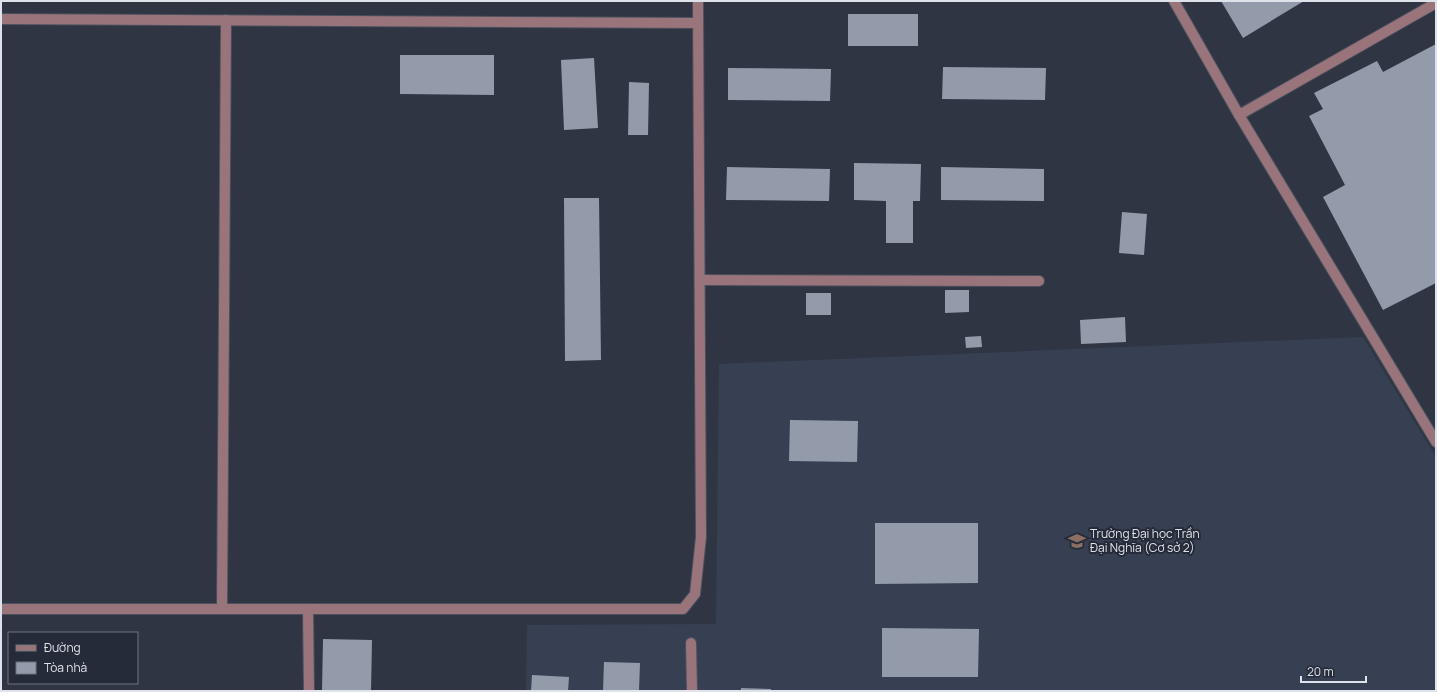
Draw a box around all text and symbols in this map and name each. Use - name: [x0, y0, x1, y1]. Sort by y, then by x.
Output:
- place label: Trường Đại học Trần Đại Nghĩa (Cơ sở 2): [1090, 525, 1200, 556]
- school or university icon: Trường Đại học Trần Đại Nghĩa (Cơ sở 2): [1067, 531, 1087, 551]
- legend: [8, 632, 138, 684]
- text: Đường: [44, 639, 81, 656]
- scale bar: [1301, 658, 1366, 684]
- text: Tòa nhà: [44, 659, 87, 676]
- text: 20 m: [1307, 663, 1334, 680]

